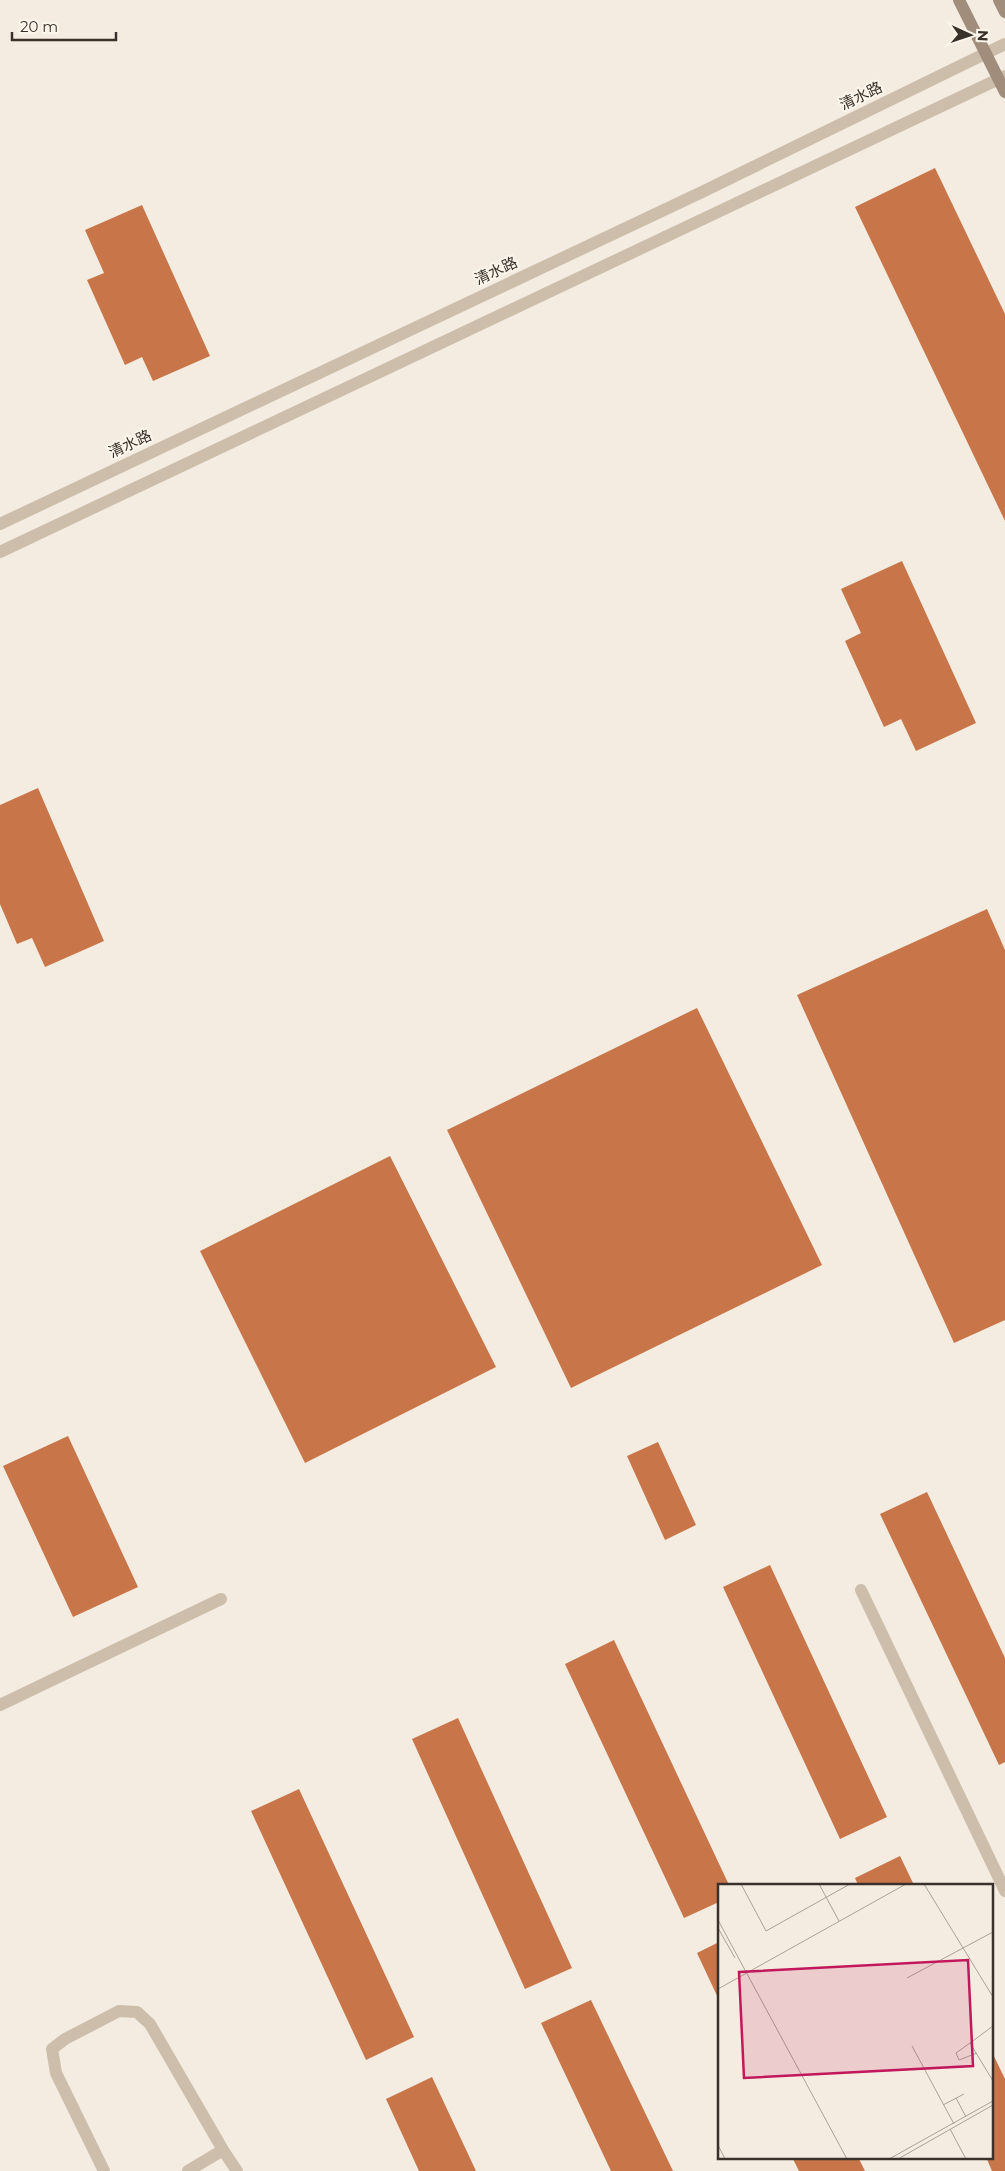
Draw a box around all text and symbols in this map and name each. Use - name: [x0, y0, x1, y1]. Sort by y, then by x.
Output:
- scale bar: [12, 10, 116, 42]
- north arrow: [945, 10, 995, 60]
- text: 20 m: [20, 17, 58, 36]
- text: N: [974, 30, 992, 42]
- street label: 清水路: [836, 77, 885, 114]
- street label: 清水路: [471, 252, 520, 289]
- street label: 清水路: [105, 425, 154, 462]
- inset map: [718, 1884, 992, 2158]

